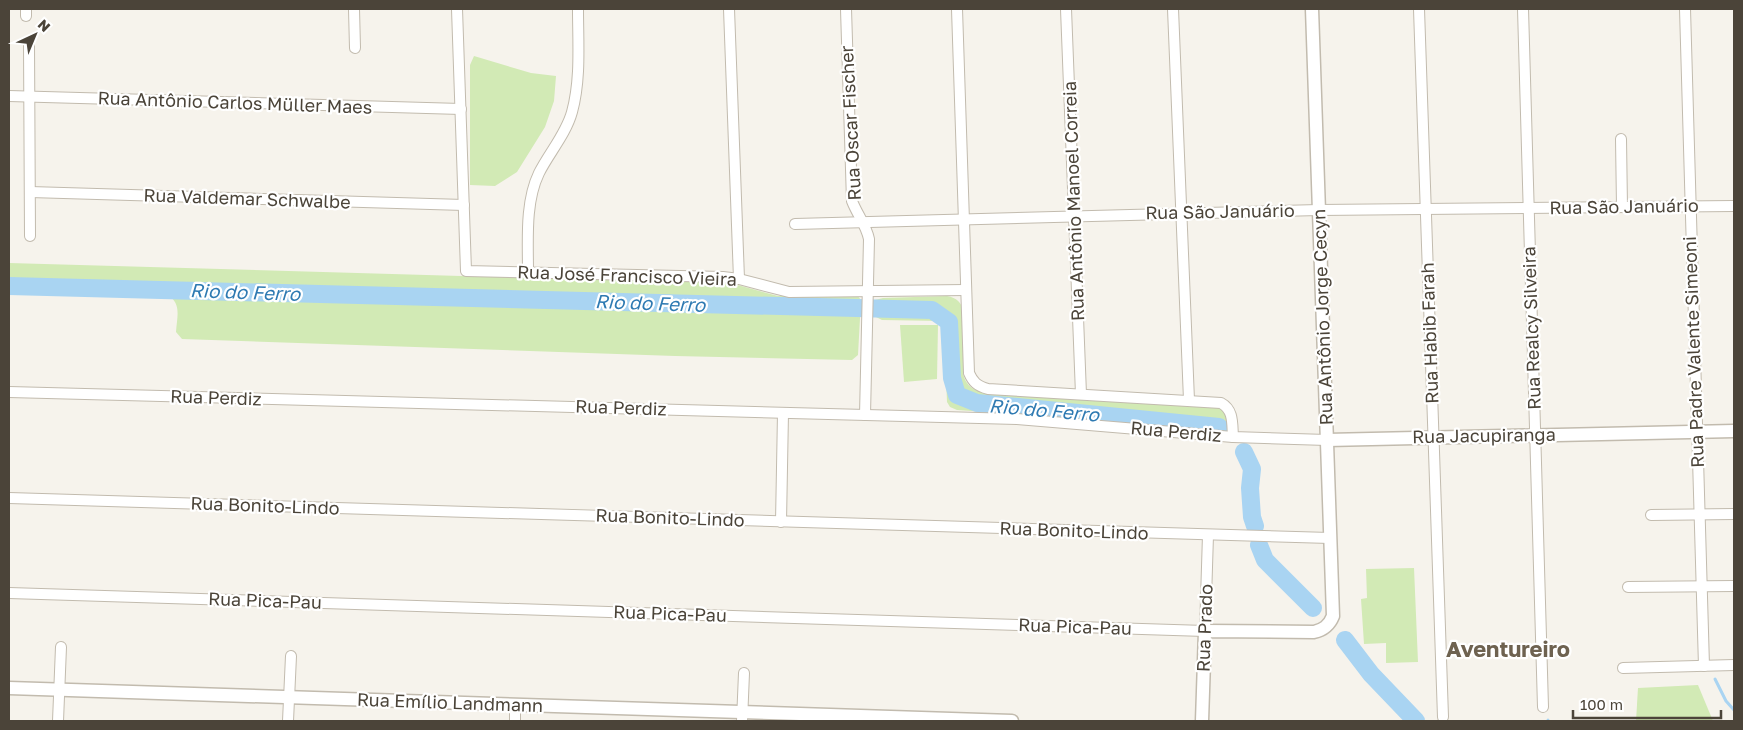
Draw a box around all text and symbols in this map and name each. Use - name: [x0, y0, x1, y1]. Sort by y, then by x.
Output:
- north arrow: [10, 10, 60, 60]
- text: N: [35, 15, 54, 35]
- street label: Rua Oscar Fischer: [835, 45, 865, 201]
- street label: Rua Antônio Manoel Correia: [1058, 81, 1088, 321]
- street label: Rua Antônio Carlos Müller Maes: [97, 86, 373, 118]
- street label: Rua Valdemar Schwalbe: [143, 183, 351, 213]
- street label: Rua São Januário: [1549, 194, 1699, 218]
- street label: Rua São Januário: [1145, 199, 1295, 223]
- street label: Rua Antônio Jorge Cecyn: [1307, 208, 1337, 426]
- street label: Rua Padre Valente Simeoni: [1678, 236, 1708, 468]
- street label: Rua Realcy Silveira: [1517, 246, 1545, 410]
- street label: Rua José Francisco Vieira: [517, 260, 737, 290]
- street label: Rua Habib Farah: [1416, 262, 1442, 404]
- water label: Rio do Ferro: [190, 278, 302, 305]
- water label: Rio do Ferro: [595, 289, 707, 316]
- street label: Rua Perdiz: [170, 384, 262, 410]
- water label: Rio do Ferro: [988, 393, 1102, 426]
- street label: Rua Perdiz: [575, 394, 667, 420]
- street label: Rua Perdiz: [1130, 416, 1223, 446]
- street label: Rua Jacupiranga: [1412, 423, 1556, 447]
- street label: Rua Bonito-Lindo: [190, 491, 340, 519]
- street label: Rua Bonito-Lindo: [595, 503, 745, 531]
- street label: Rua Bonito-Lindo: [999, 516, 1149, 544]
- street label: Rua Prado: [1191, 584, 1217, 672]
- street label: Rua Pica-Pau: [208, 587, 322, 613]
- street label: Rua Pica-Pau: [613, 600, 727, 626]
- street label: Rua Pica-Pau: [1018, 613, 1132, 639]
- district label: Aventureiro: [1446, 635, 1570, 662]
- street label: Rua Emílio Landmann: [356, 688, 544, 716]
- scale bar: [1573, 688, 1720, 720]
- text: 100 m: [1580, 695, 1623, 713]

